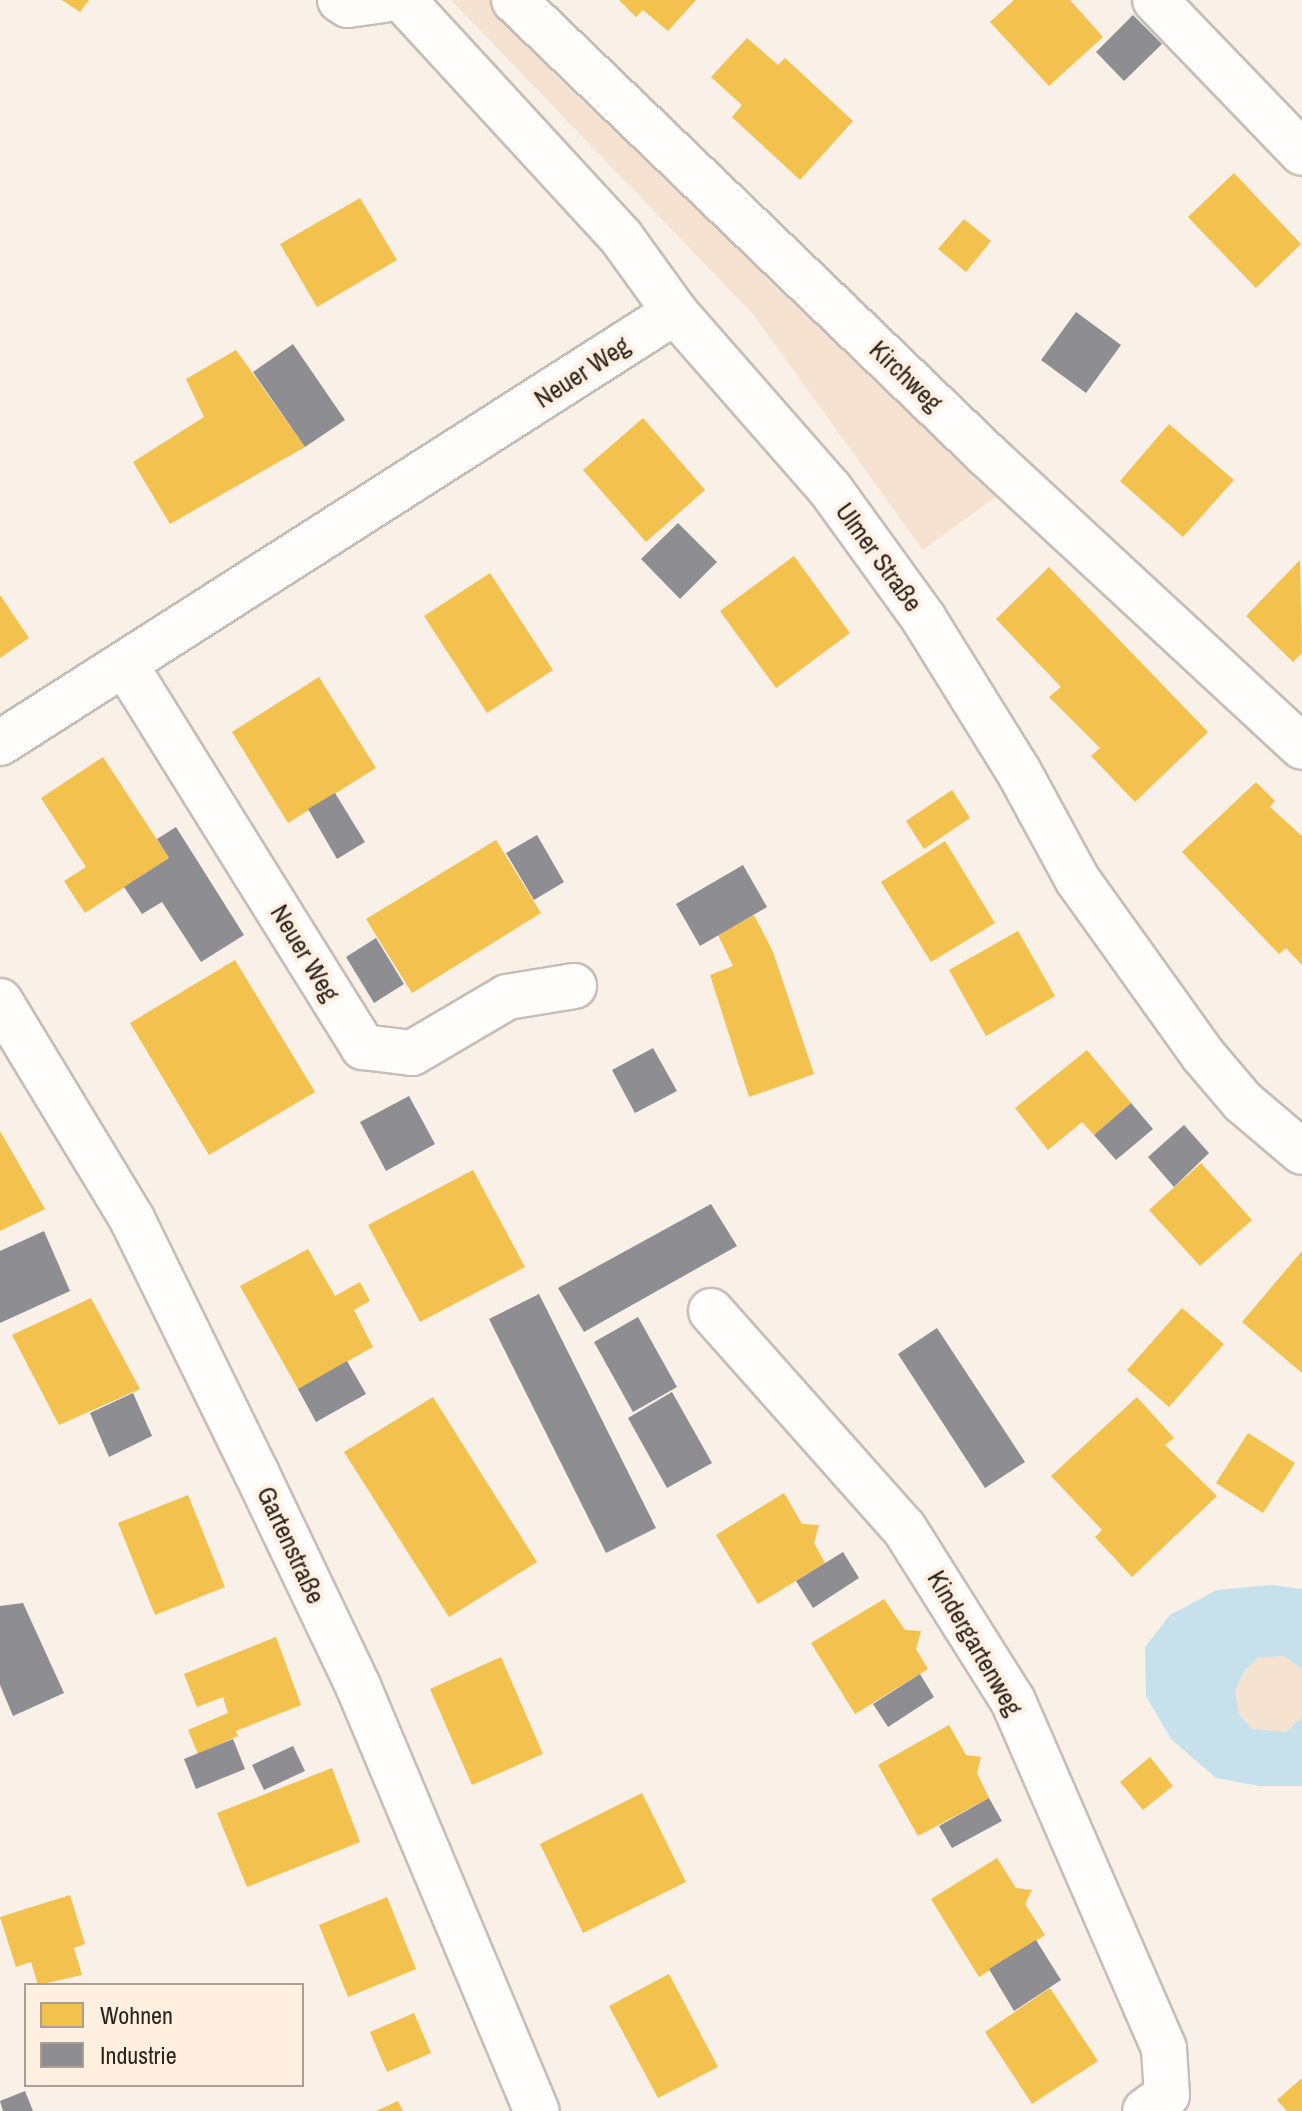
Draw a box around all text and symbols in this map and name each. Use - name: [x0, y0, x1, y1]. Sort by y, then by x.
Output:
- street label: Neuer Weg: [528, 330, 636, 414]
- street label: Kirchweg: [863, 334, 949, 418]
- street label: Ulmer Straße: [829, 497, 929, 617]
- street label: Neuer Weg: [264, 899, 346, 1007]
- street label: Gartenstraße: [250, 1481, 332, 1609]
- street label: Kindergartenweg: [921, 1565, 1029, 1721]
- legend: [24, 1983, 304, 2087]
- text: Wohnen: [100, 1999, 173, 2031]
- text: Industrie: [100, 2039, 177, 2071]

